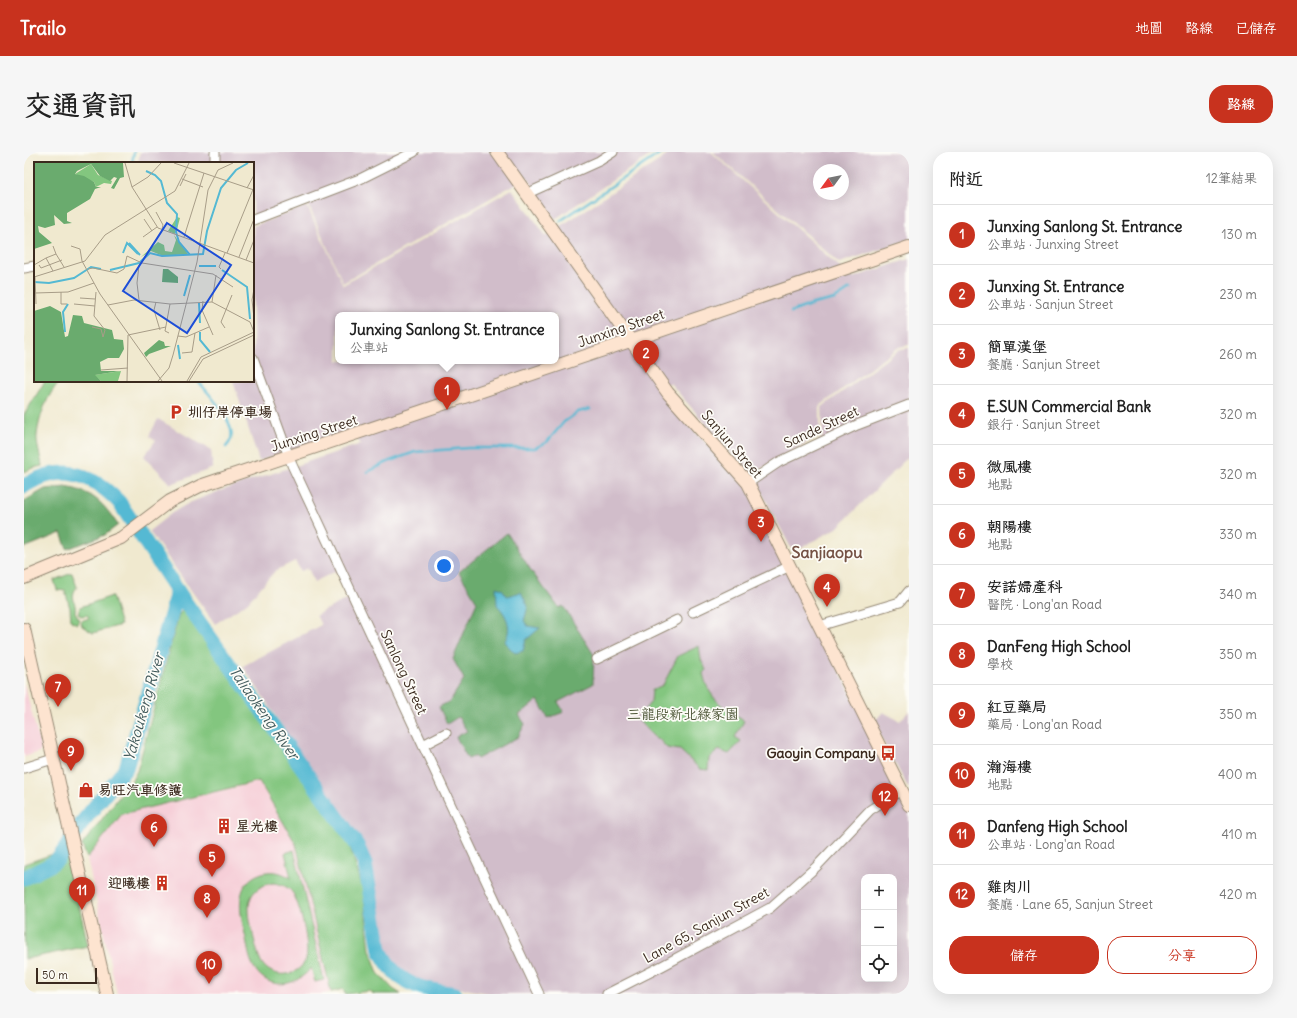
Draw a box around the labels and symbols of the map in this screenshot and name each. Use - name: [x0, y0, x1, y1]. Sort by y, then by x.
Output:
- inset map: [34, 162, 254, 382]
- north arrow: [813, 164, 849, 200]
- street label: Junxing Street: [576, 305, 667, 351]
- pin: 2: [633, 340, 659, 373]
- pin: 1: [434, 377, 460, 410]
- street label: Sande Street: [781, 402, 861, 452]
- parking icon: 圳仔岸停車場: [167, 403, 185, 421]
- place label: 圳仔岸停車場: [188, 403, 272, 421]
- street label: Sanjun Street: [698, 406, 767, 482]
- street label: Junxing Street: [268, 410, 360, 455]
- pin: 3: [748, 509, 774, 542]
- district label: Sanjiaopu: [792, 542, 863, 563]
- your location: [434, 556, 454, 576]
- pin: 4: [814, 574, 840, 607]
- street label: Sanlong Street: [377, 627, 432, 718]
- water label: Yakoukeng River: [119, 649, 168, 763]
- water label: Taliaokeng River: [225, 662, 305, 765]
- pin: 7: [45, 674, 71, 707]
- park label: 三龍段新北綠家園: [627, 705, 739, 723]
- pin: 9: [58, 738, 84, 771]
- place label: Gaoyin Company: [766, 744, 876, 762]
- bus stop icon: Gaoyin Company: [879, 744, 897, 762]
- shop icon: 易旺汽車修護: [77, 781, 95, 799]
- place label: 易旺汽車修護: [98, 781, 182, 799]
- pin: 12: [872, 783, 898, 816]
- pin: 6: [141, 814, 167, 847]
- building icon: 星光樓: [215, 817, 233, 835]
- place label: 星光樓: [236, 817, 278, 835]
- pin: 5: [199, 844, 225, 877]
- place label: 迎曦樓: [108, 874, 150, 892]
- building icon: 迎曦樓: [153, 874, 171, 892]
- pin: 11: [69, 877, 95, 910]
- street label: Lane 65, Sanjun Street: [640, 883, 772, 967]
- pin: 8: [194, 885, 220, 918]
- pin: 10: [196, 951, 222, 984]
- scale bar: [36, 966, 97, 985]

